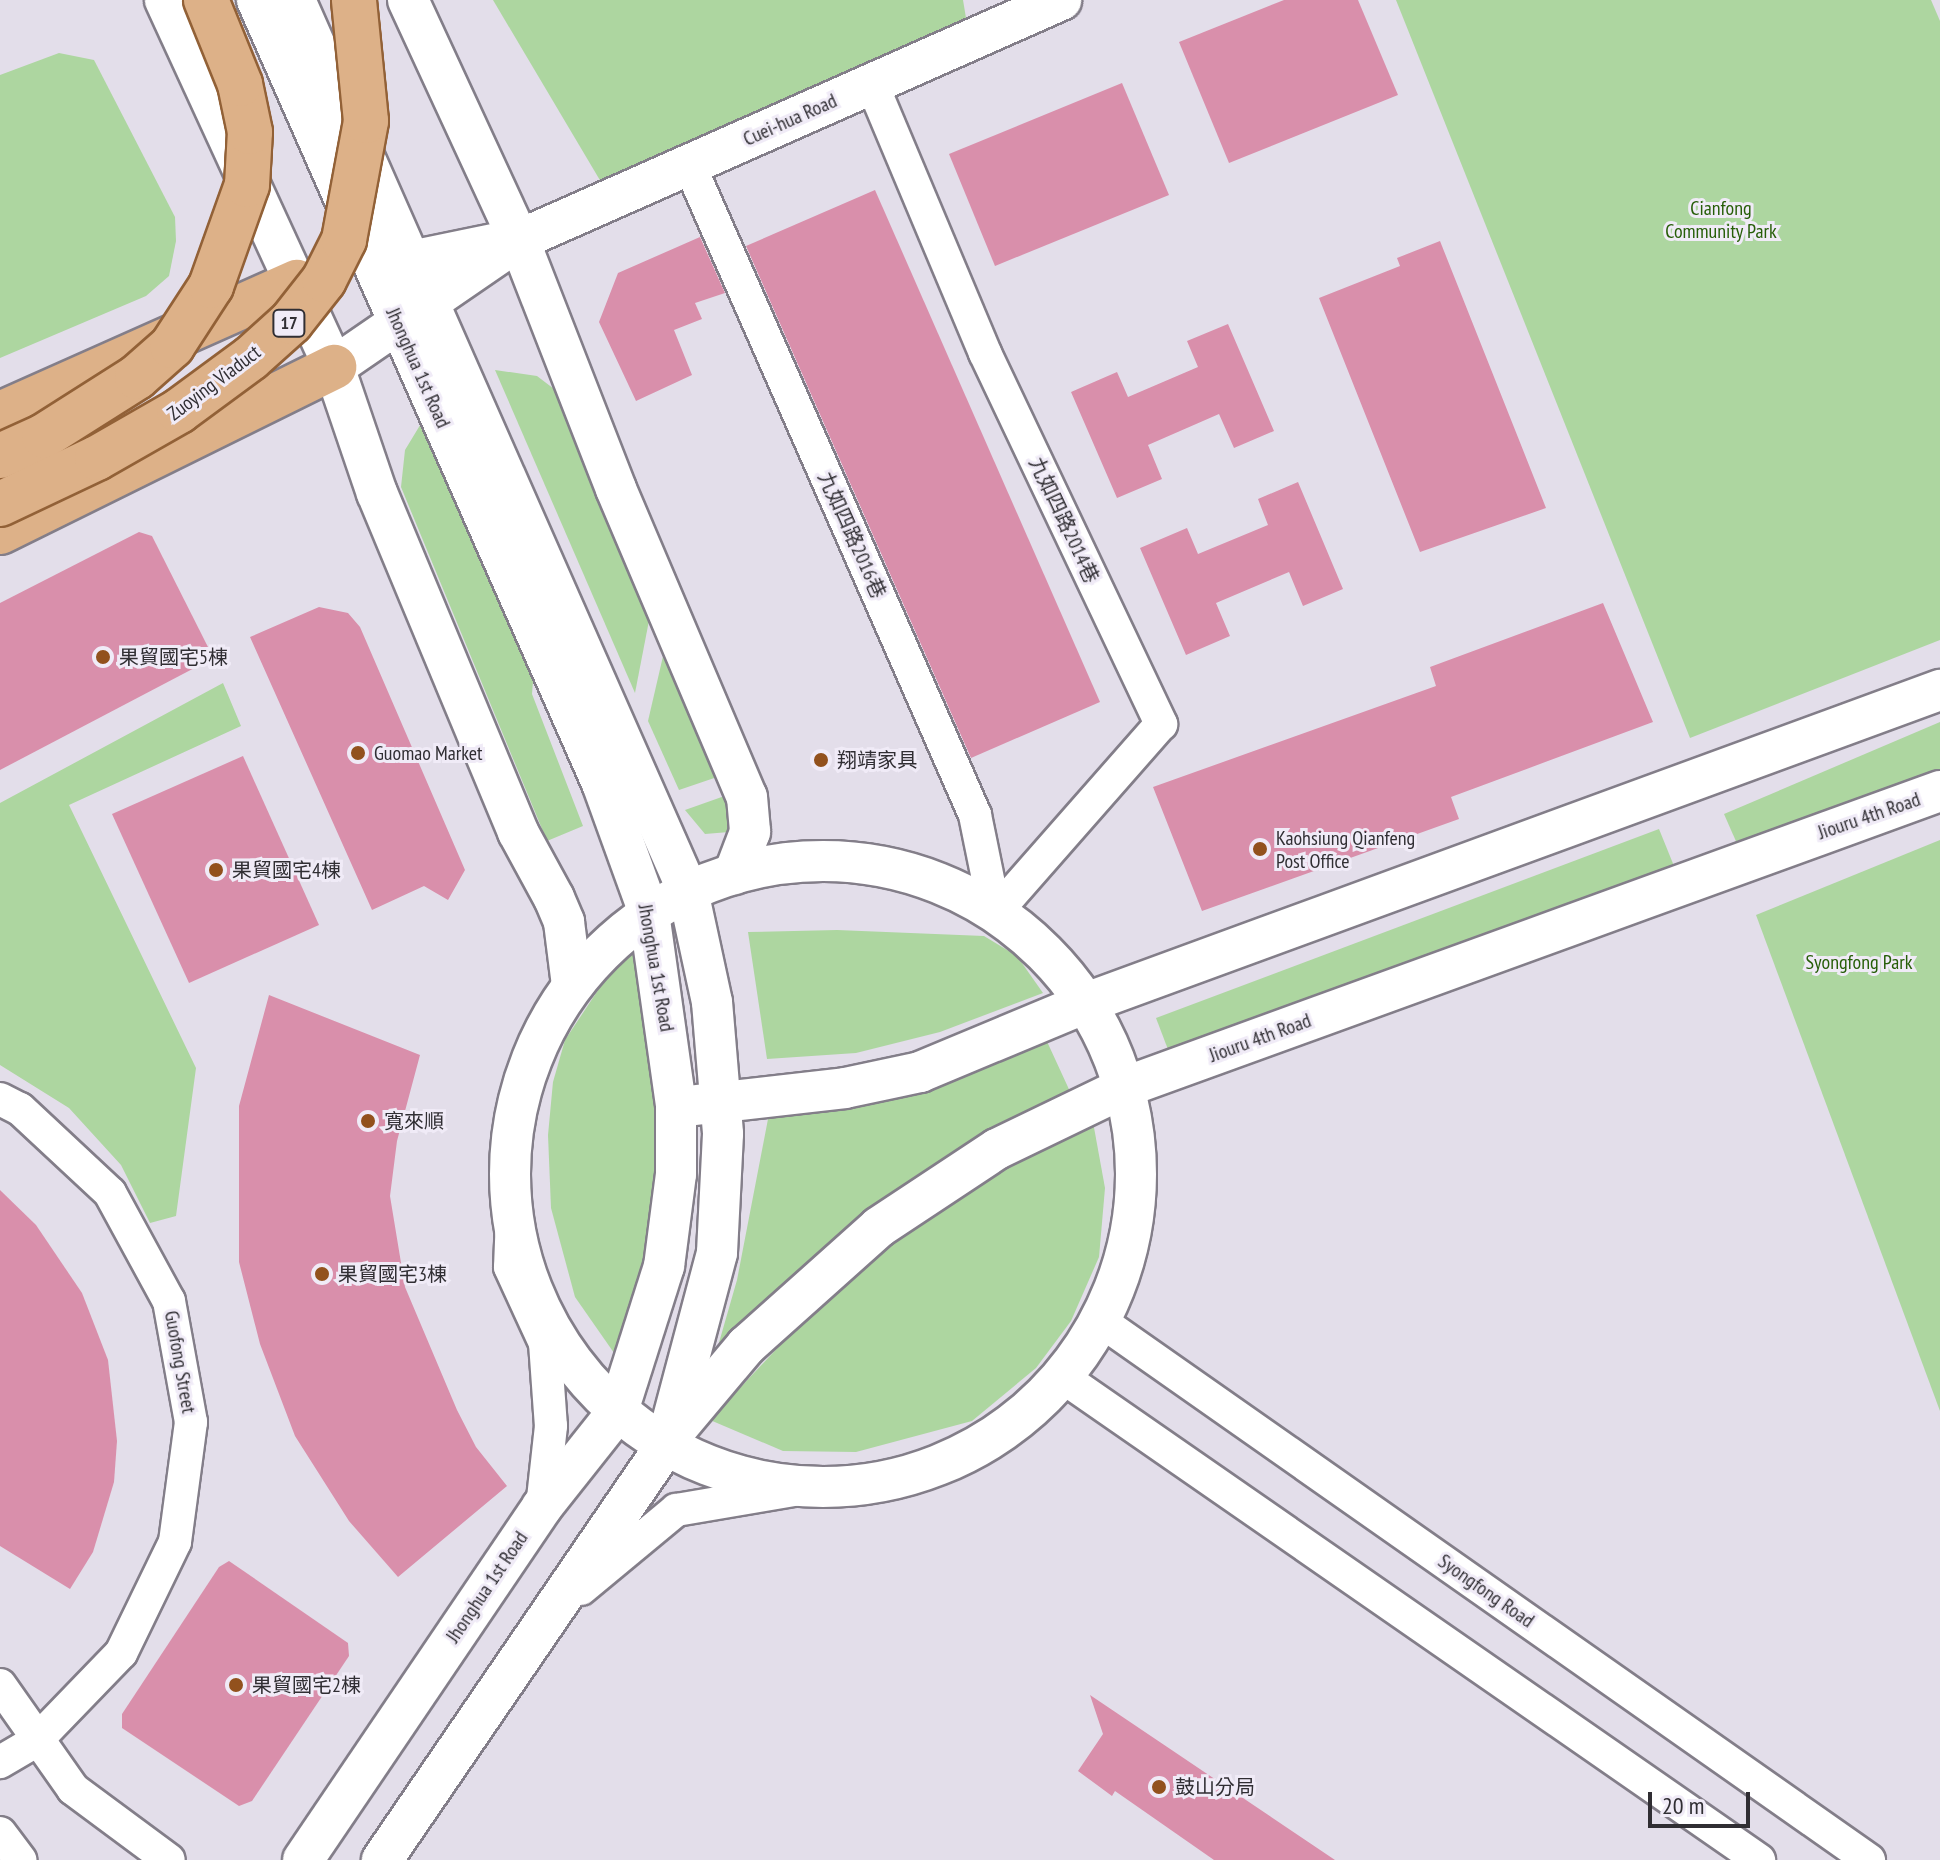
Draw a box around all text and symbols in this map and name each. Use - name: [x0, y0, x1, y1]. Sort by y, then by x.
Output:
- street label: Cuei-hua Road: [740, 89, 840, 151]
- park label: Cianfong Community Park: [1665, 196, 1777, 243]
- street label: Jhonghua 1st Road: [381, 304, 455, 432]
- road number: 17: [271, 309, 307, 337]
- street label: Zuoying Viaduct: [163, 340, 265, 426]
- street label: 九如四路2014巷: [1024, 453, 1104, 587]
- street label: 九如四路2016巷: [813, 468, 891, 602]
- place label: 果貿國宅5棟: [119, 645, 228, 669]
- marker: 果貿國宅5棟: [94, 648, 112, 666]
- place label: Guomao Market: [374, 741, 483, 765]
- marker: Guomao Market: [349, 744, 367, 762]
- place label: 翔靖家具: [837, 748, 917, 772]
- marker: 翔靖家具: [812, 751, 830, 769]
- street label: Jiouru 4th Road: [1815, 787, 1923, 845]
- place label: Kaohsiung Qianfeng Post Office: [1276, 826, 1415, 873]
- marker: Kaohsiung Qianfeng Post Office: [1251, 840, 1269, 858]
- place label: 果貿國宅4棟: [232, 858, 341, 882]
- marker: 果貿國宅4棟: [207, 861, 225, 879]
- street label: Jhonghua 1st Road: [633, 902, 679, 1034]
- park label: Syongfong Park: [1805, 950, 1913, 974]
- street label: Jiouru 4th Road: [1206, 1009, 1314, 1067]
- place label: 寬來順: [384, 1109, 444, 1133]
- marker: 寬來順: [359, 1112, 377, 1130]
- place label: 果貿國宅3棟: [338, 1262, 447, 1286]
- marker: 果貿國宅3棟: [313, 1265, 331, 1283]
- street label: Guofong Street: [159, 1309, 201, 1415]
- street label: Jhonghua 1st Road: [441, 1527, 533, 1647]
- street label: Syongfong Road: [1433, 1549, 1539, 1633]
- place label: 果貿國宅2棟: [252, 1673, 361, 1697]
- marker: 果貿國宅2棟: [227, 1676, 245, 1694]
- place label: 鼓山分局: [1175, 1775, 1255, 1799]
- scale bar: [1652, 1776, 1754, 1826]
- marker: 鼓山分局: [1150, 1778, 1168, 1796]
- text: 20 m: [1662, 1790, 1704, 1821]

